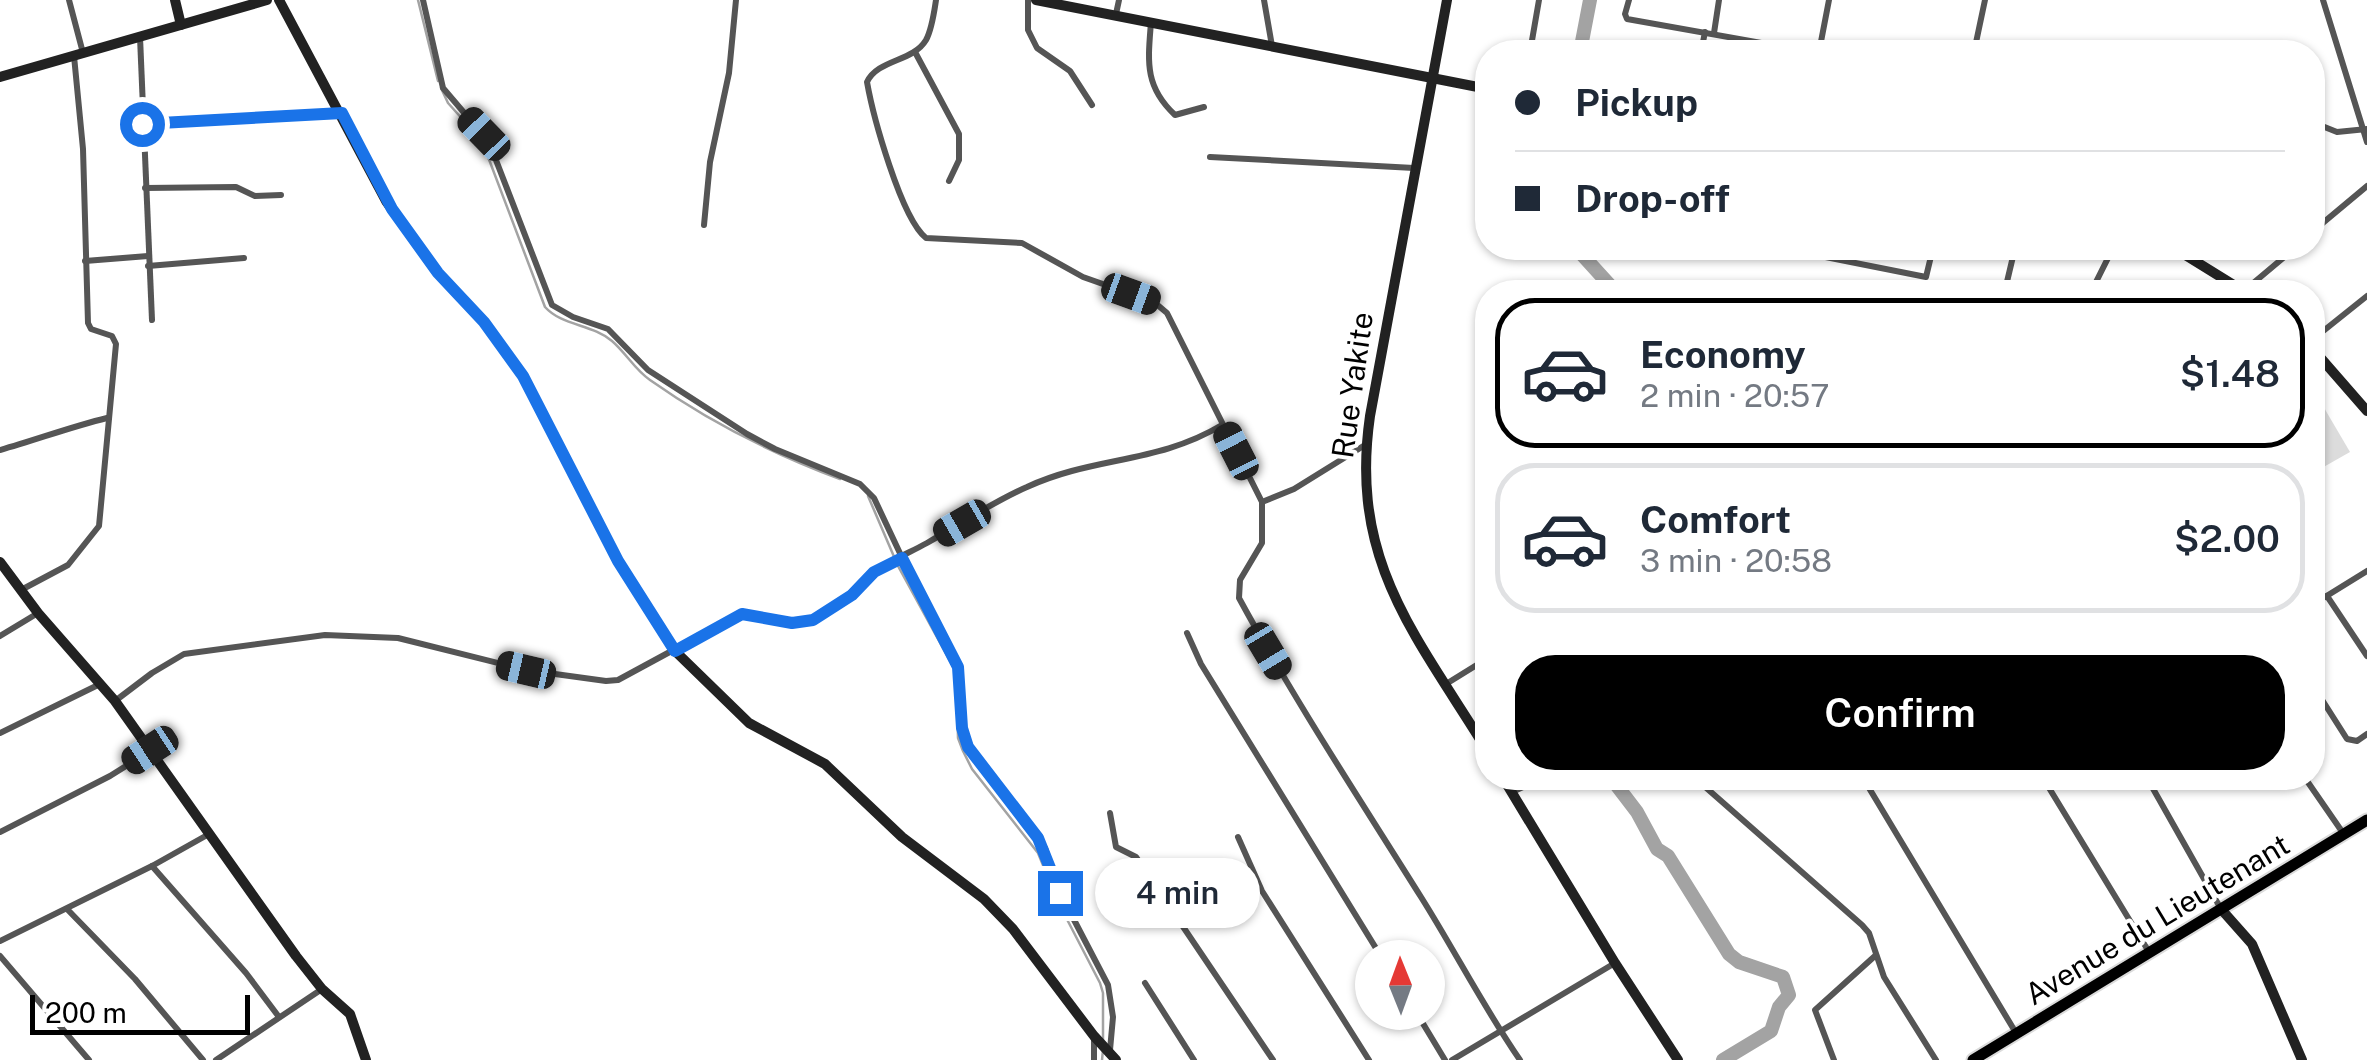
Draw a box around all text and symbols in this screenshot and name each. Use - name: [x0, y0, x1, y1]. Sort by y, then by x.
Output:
- text: Pickup: [1575, 80, 1698, 125]
- route start: [120, 102, 165, 147]
- car: [452, 102, 516, 166]
- text: Drop-off: [1575, 176, 1730, 221]
- car: [1098, 270, 1164, 318]
- street label: Rue Yakite: [1324, 310, 1380, 460]
- icon: car: [1520, 328, 1610, 418]
- text: Economy: [1640, 332, 1806, 377]
- text: $1.48: [2180, 351, 2280, 396]
- text: 2 min · 20:57: [1640, 377, 1829, 414]
- car: [1209, 417, 1263, 485]
- icon: car: [1520, 493, 1610, 583]
- car: [929, 495, 995, 551]
- text: Comfort: [1640, 497, 1791, 542]
- text: $2.00: [2174, 516, 2280, 561]
- text: 3 min · 20:58: [1640, 542, 1832, 579]
- car: [1240, 618, 1296, 684]
- car: [493, 649, 559, 691]
- button: Confirm: [1515, 655, 2285, 770]
- car: [117, 721, 183, 779]
- street label: Avenue du Lieutenant: [2018, 826, 2296, 1012]
- callout: 4 min: [1095, 858, 1260, 928]
- route end: [1038, 871, 1083, 916]
- text: 4 min: [1136, 874, 1219, 911]
- north arrow: [1355, 940, 1445, 1030]
- map controls: [1355, 940, 1445, 1030]
- scale bar: [30, 990, 250, 1034]
- text: 200 m: [45, 996, 127, 1029]

